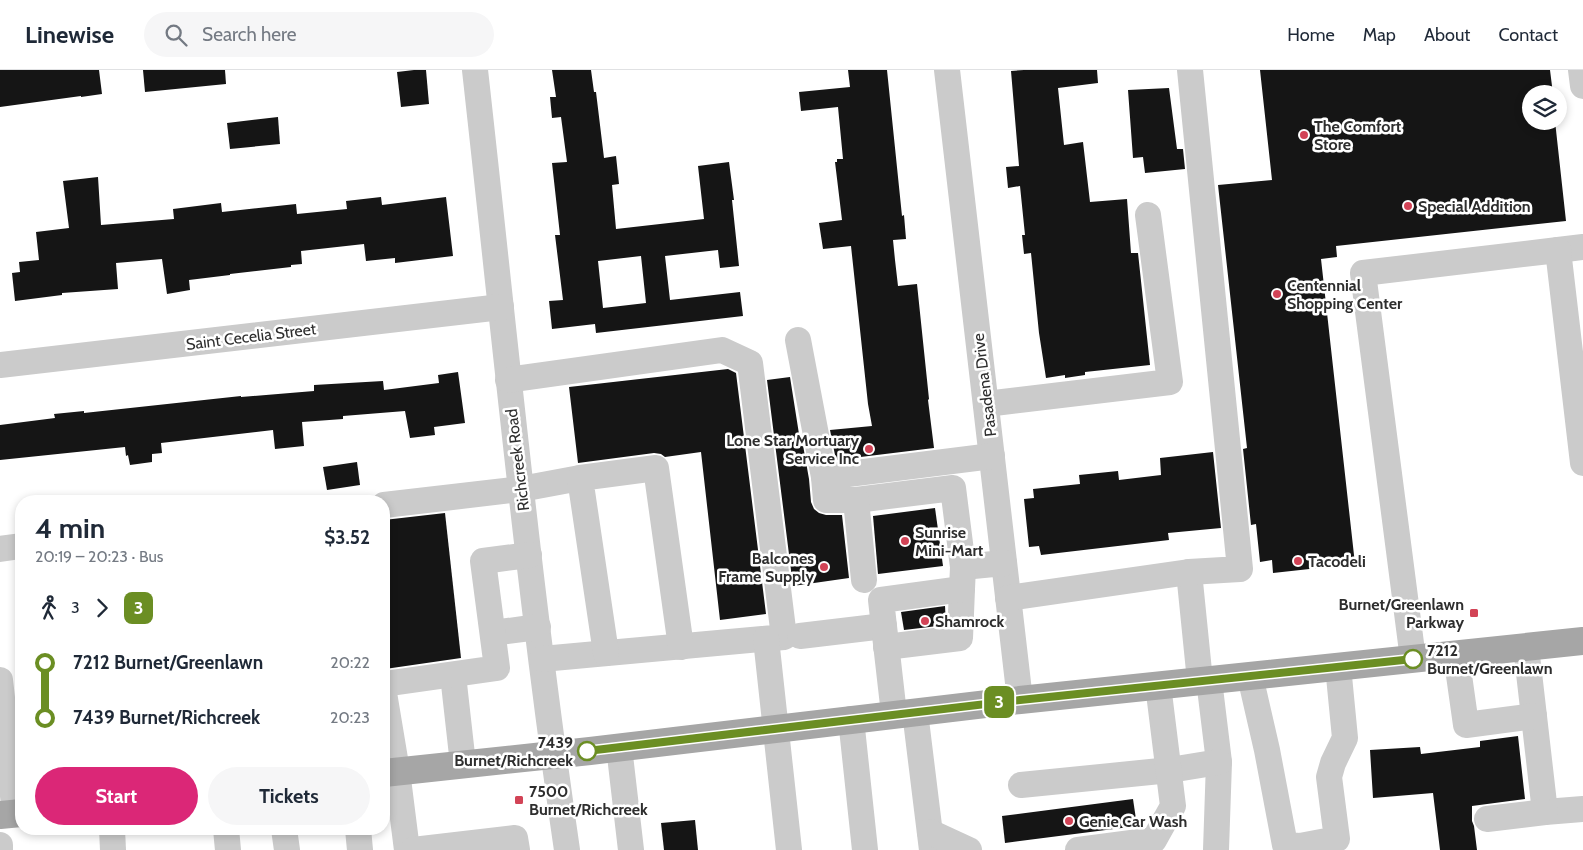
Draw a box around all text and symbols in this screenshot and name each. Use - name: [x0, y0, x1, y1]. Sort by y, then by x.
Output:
- search box: [144, 12, 494, 57]
- text: Linewise: [25, 20, 114, 49]
- icon: search: [162, 21, 190, 49]
- text: Search here: [202, 23, 297, 46]
- text: Home: [1287, 24, 1335, 46]
- text: Map: [1363, 24, 1396, 46]
- text: About: [1424, 24, 1470, 46]
- text: Contact: [1498, 24, 1558, 46]
- map controls: [1522, 85, 1567, 130]
- button: layers: [1522, 85, 1567, 130]
- place label: The Comfort Store: [1314, 117, 1402, 154]
- marker: The Comfort Store: [1298, 129, 1310, 141]
- place label: Special Addition: [1418, 197, 1531, 216]
- marker: Special Addition: [1402, 200, 1414, 212]
- place label: Centennial Shopping Center: [1287, 276, 1403, 313]
- marker: Centennial Shopping Center: [1271, 288, 1283, 300]
- street label: Saint Cecelia Street: [185, 319, 318, 354]
- street label: Pasadena Drive: [969, 332, 1000, 438]
- street label: Richcreek Road: [502, 408, 533, 512]
- place label: Lone Star Mortuary Service Inc: [726, 431, 859, 468]
- marker: Lone Star Mortuary Service Inc: [863, 443, 875, 455]
- text: 4 min: [35, 511, 105, 545]
- place label: Sunrise Mini-Mart: [915, 523, 984, 560]
- text: $3.52: [324, 526, 370, 549]
- marker: Sunrise Mini-Mart: [899, 535, 911, 547]
- text: 20:19 – 20:23 · Bus: [35, 547, 164, 566]
- place label: Balcones Frame Supply: [718, 549, 814, 586]
- place label: Tacodeli: [1308, 552, 1366, 571]
- marker: Tacodeli: [1292, 555, 1304, 567]
- marker: Balcones Frame Supply: [818, 561, 830, 573]
- icon: walk: [35, 594, 63, 622]
- icon: forward: [88, 594, 116, 622]
- place label: Burnet/Greenlawn Parkway: [1338, 595, 1464, 632]
- text: 3: [134, 597, 143, 619]
- text: 3: [71, 598, 80, 617]
- marker: Burnet/Greenlawn Parkway: [1468, 607, 1480, 619]
- place label: Shamrock: [935, 612, 1004, 631]
- marker: Shamrock: [919, 615, 931, 627]
- place label: 7212 Burnet/Greenlawn: [1427, 641, 1553, 678]
- marker: 7212 Burnet/Greenlawn: [1403, 649, 1423, 669]
- text: 7212 Burnet/Greenlawn: [73, 651, 263, 674]
- text: 20:22: [330, 653, 370, 672]
- line badge: 3: [983, 686, 1015, 718]
- text: 3: [994, 691, 1004, 713]
- text: 7439 Burnet/Richcreek: [73, 706, 260, 729]
- text: 20:23: [330, 708, 370, 727]
- place label: 7439 Burnet/Richcreek: [454, 733, 573, 770]
- marker: 7439 Burnet/Richcreek: [577, 741, 597, 761]
- button: Start: [35, 767, 198, 825]
- button: Tickets: [208, 767, 370, 825]
- place label: 7500 Burnet/Richcreek: [529, 782, 648, 819]
- marker: 7500 Burnet/Richcreek: [513, 794, 525, 806]
- place label: Genie Car Wash: [1079, 812, 1187, 831]
- marker: Genie Car Wash: [1063, 815, 1075, 827]

